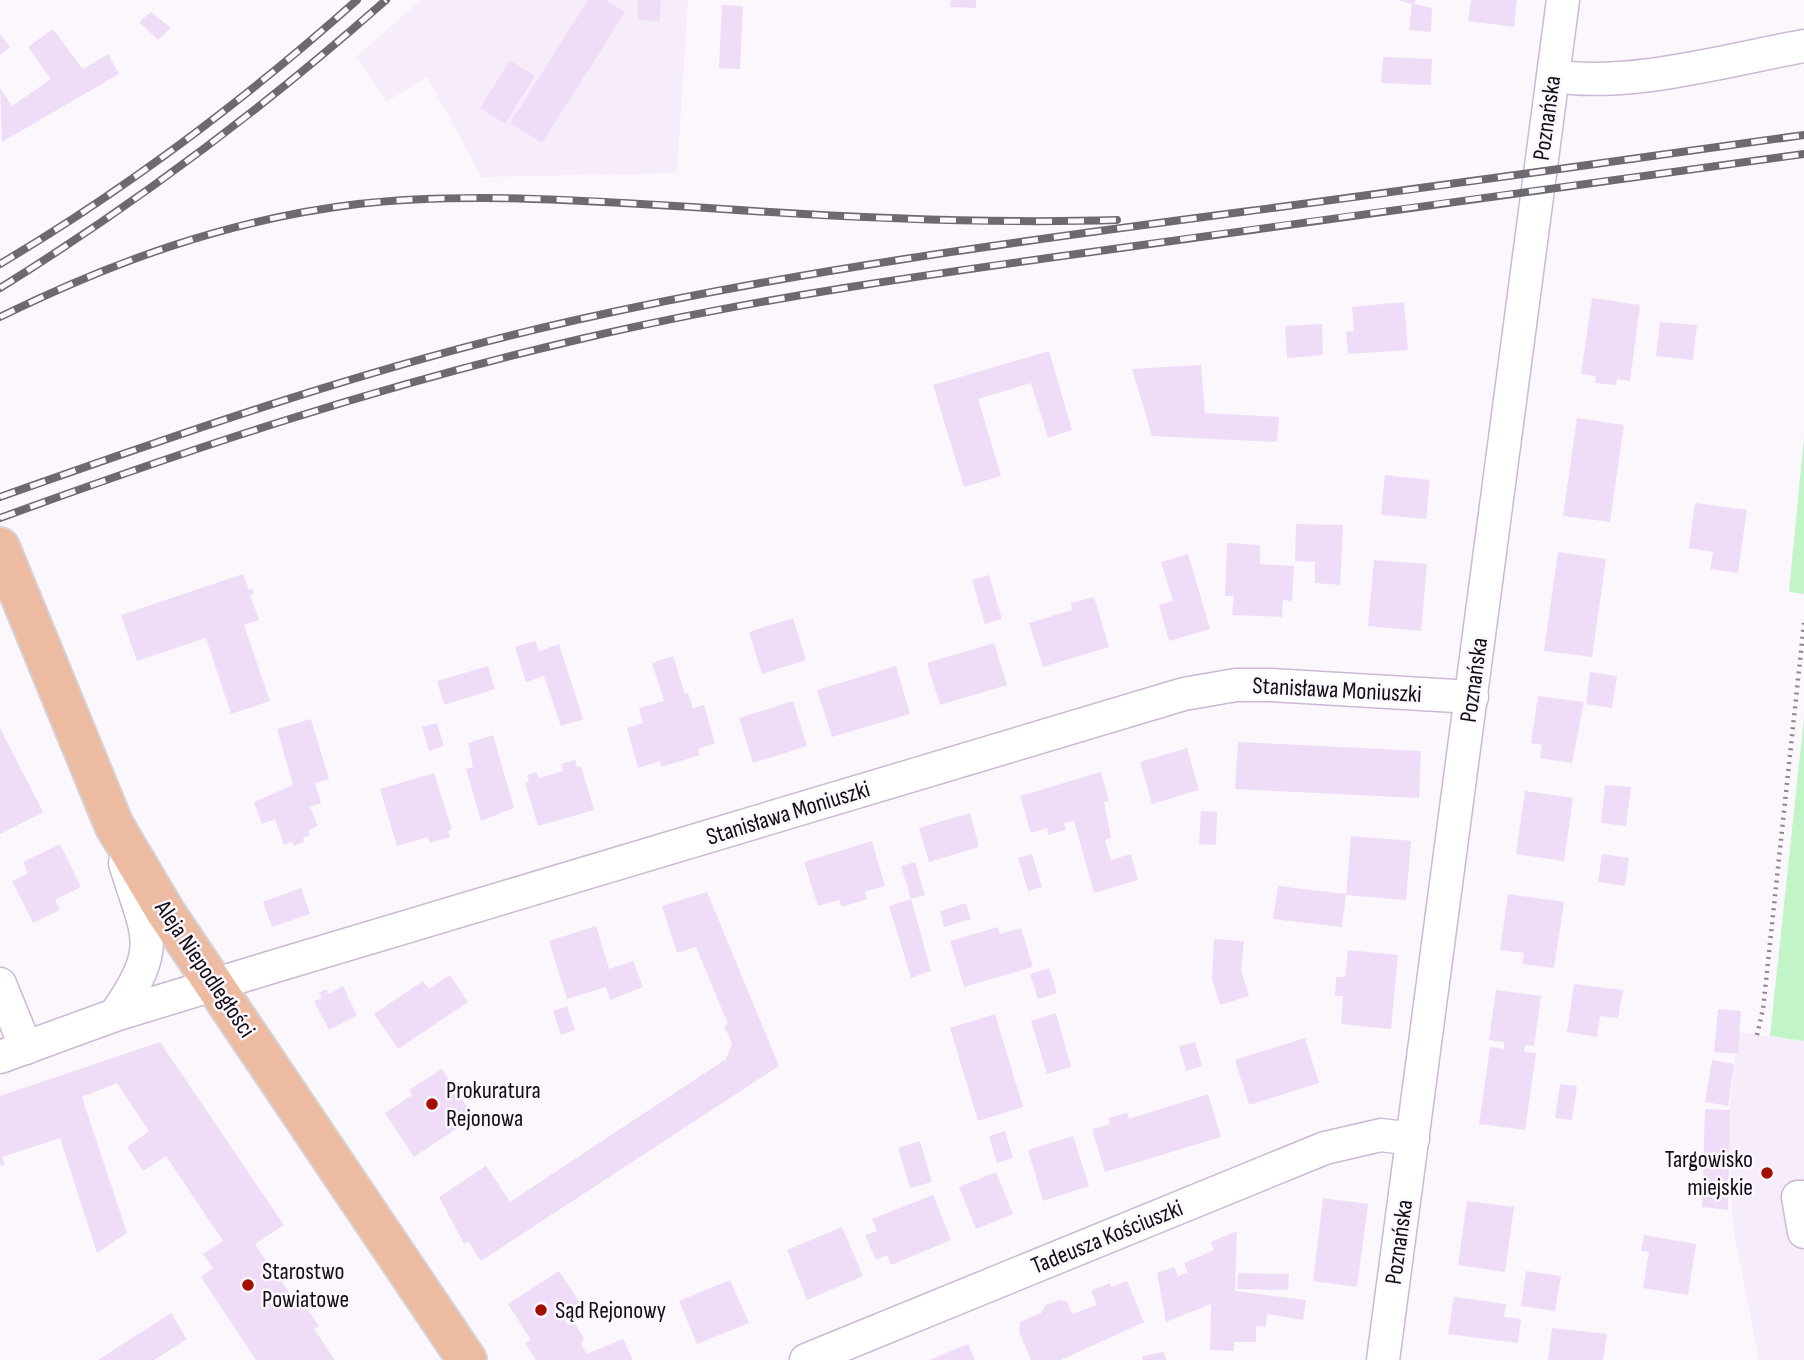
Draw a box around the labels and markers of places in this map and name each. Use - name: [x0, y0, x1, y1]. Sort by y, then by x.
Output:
- place label: Prokuratura Rejonowa: [446, 1076, 541, 1133]
- marker: Prokuratura Rejonowa: [424, 1096, 440, 1112]
- place label: Targowisko miejskie: [1665, 1145, 1753, 1202]
- marker: Targowisko miejskie: [1759, 1165, 1775, 1181]
- place label: Starostwo Powiatowe: [262, 1257, 349, 1314]
- marker: Starostwo Powiatowe: [240, 1277, 256, 1293]
- place label: Sąd Rejonowy: [555, 1296, 666, 1325]
- marker: Sąd Rejonowy: [533, 1302, 549, 1318]

